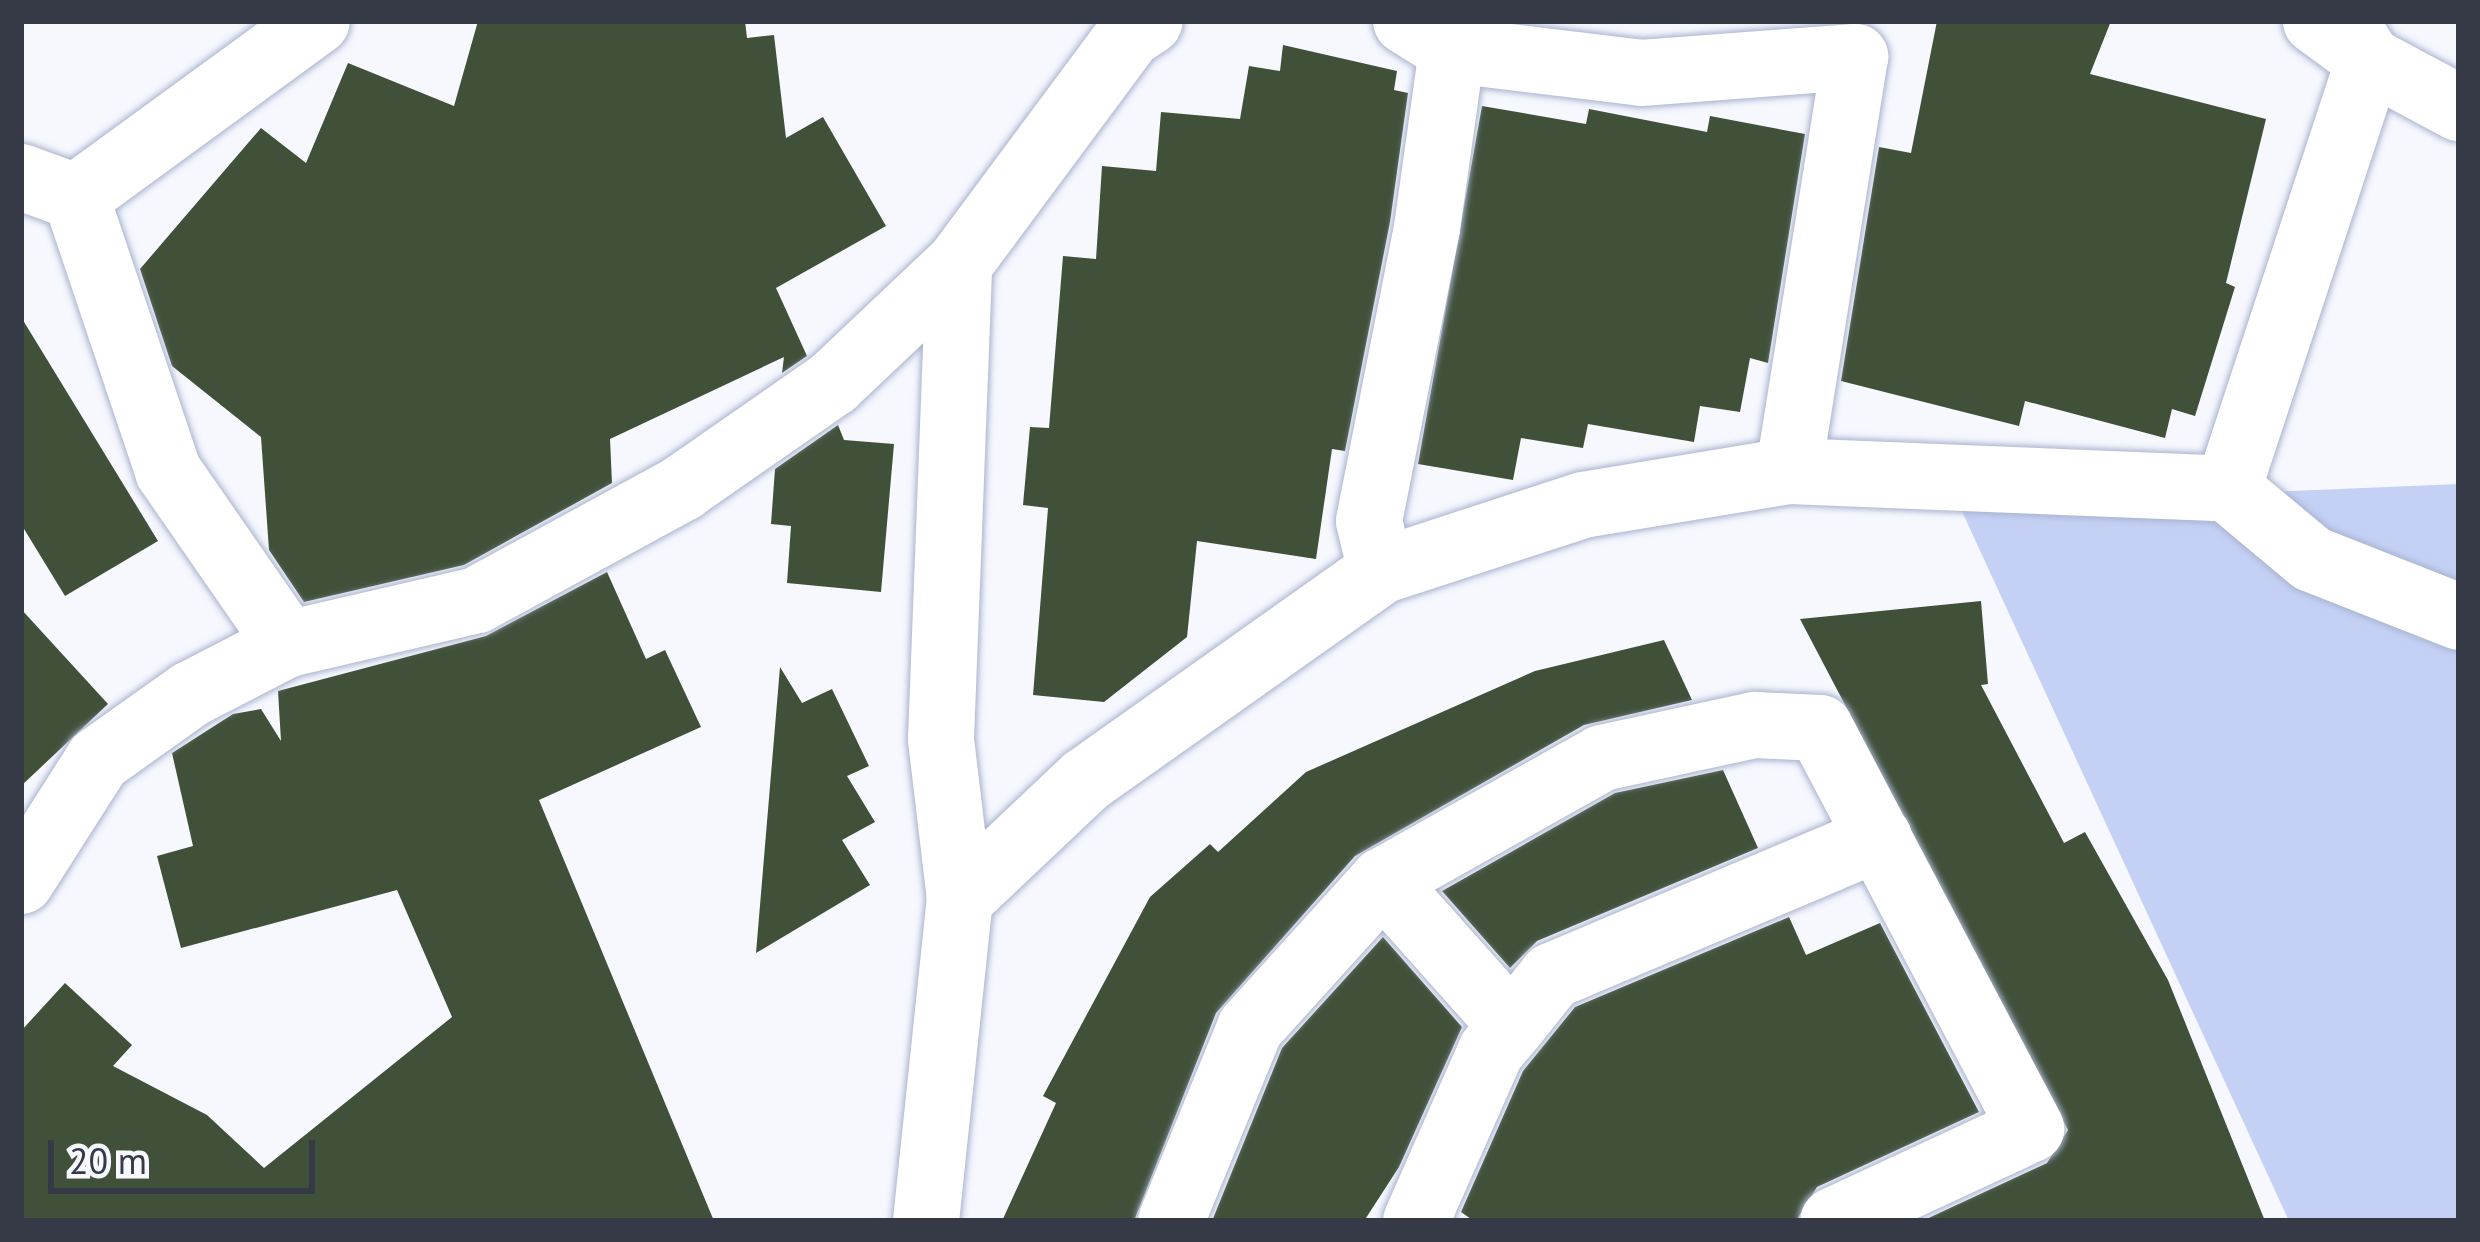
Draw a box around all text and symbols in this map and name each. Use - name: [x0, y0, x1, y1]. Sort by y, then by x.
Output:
- scale bar: [54, 1116, 321, 1190]
- text: 20 m: [69, 1137, 147, 1184]

